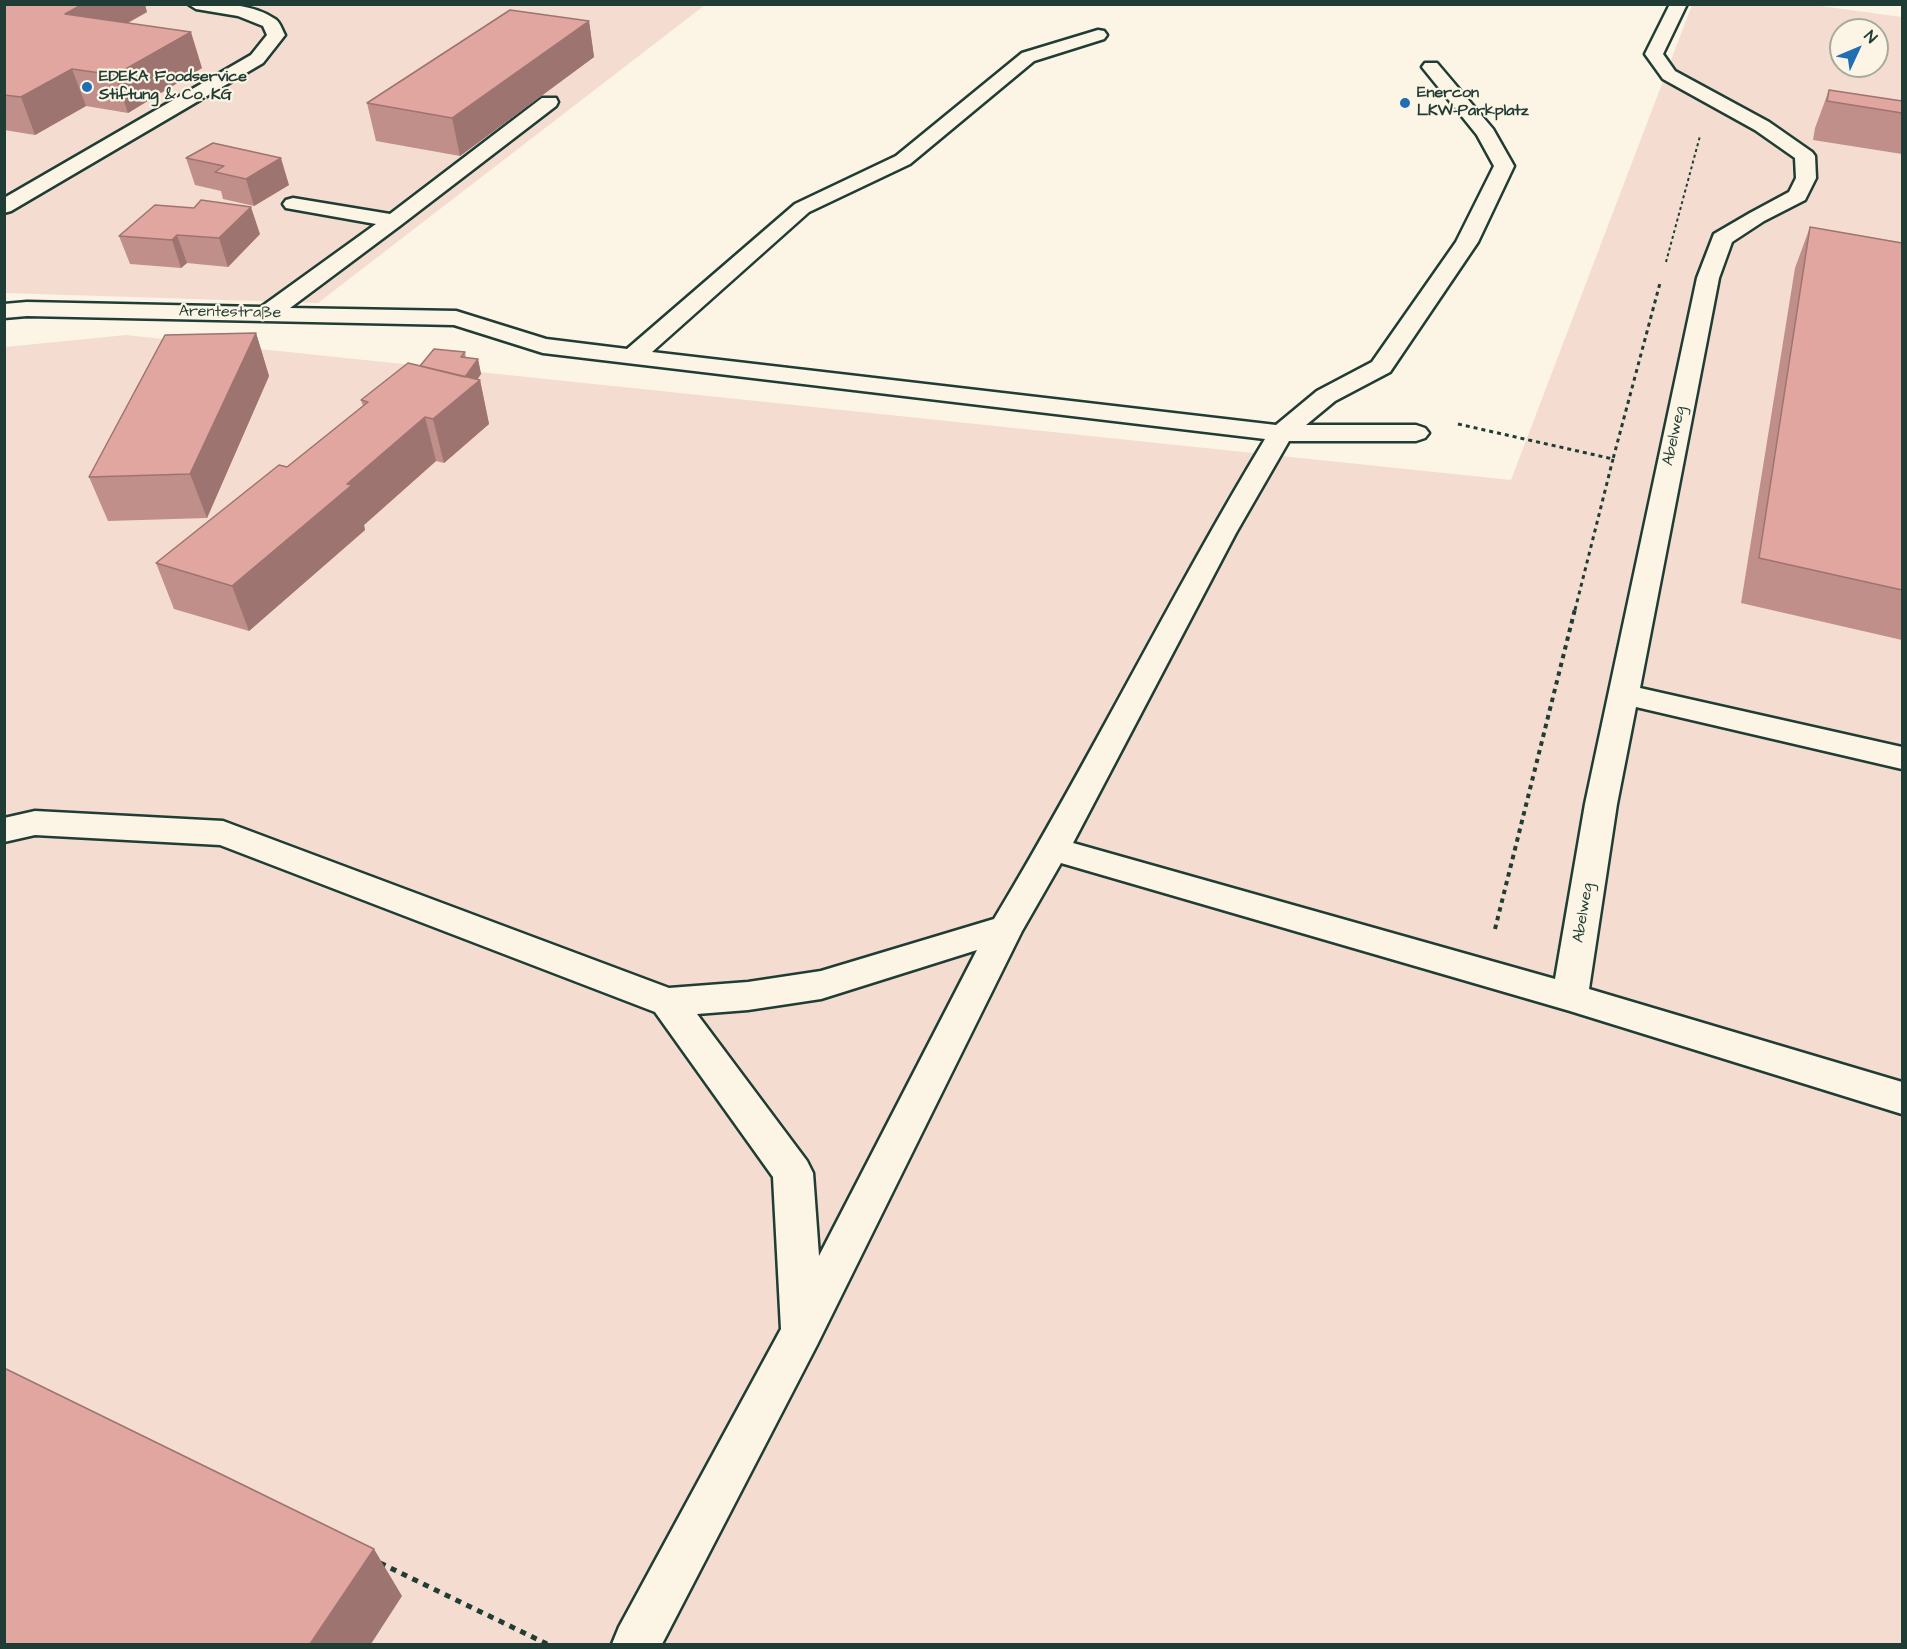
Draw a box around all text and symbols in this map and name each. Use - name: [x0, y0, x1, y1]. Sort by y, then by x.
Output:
- north arrow: [1829, 18, 1889, 78]
- text: N: [1859, 26, 1882, 48]
- place label: EDEKA Foodservice Stiftung & Co. KG: [99, 68, 247, 106]
- marker: EDEKA Foodservice Stiftung & Co. KG: [80, 80, 94, 94]
- place label: Enercon LKW-Parkplatz: [1417, 84, 1529, 122]
- marker: Enercon LKW-Parkplatz: [1398, 96, 1412, 110]
- street label: Arentestraße: [179, 303, 281, 323]
- street label: Abelweg: [1659, 405, 1691, 467]
- street label: Abelweg: [1570, 882, 1598, 944]

